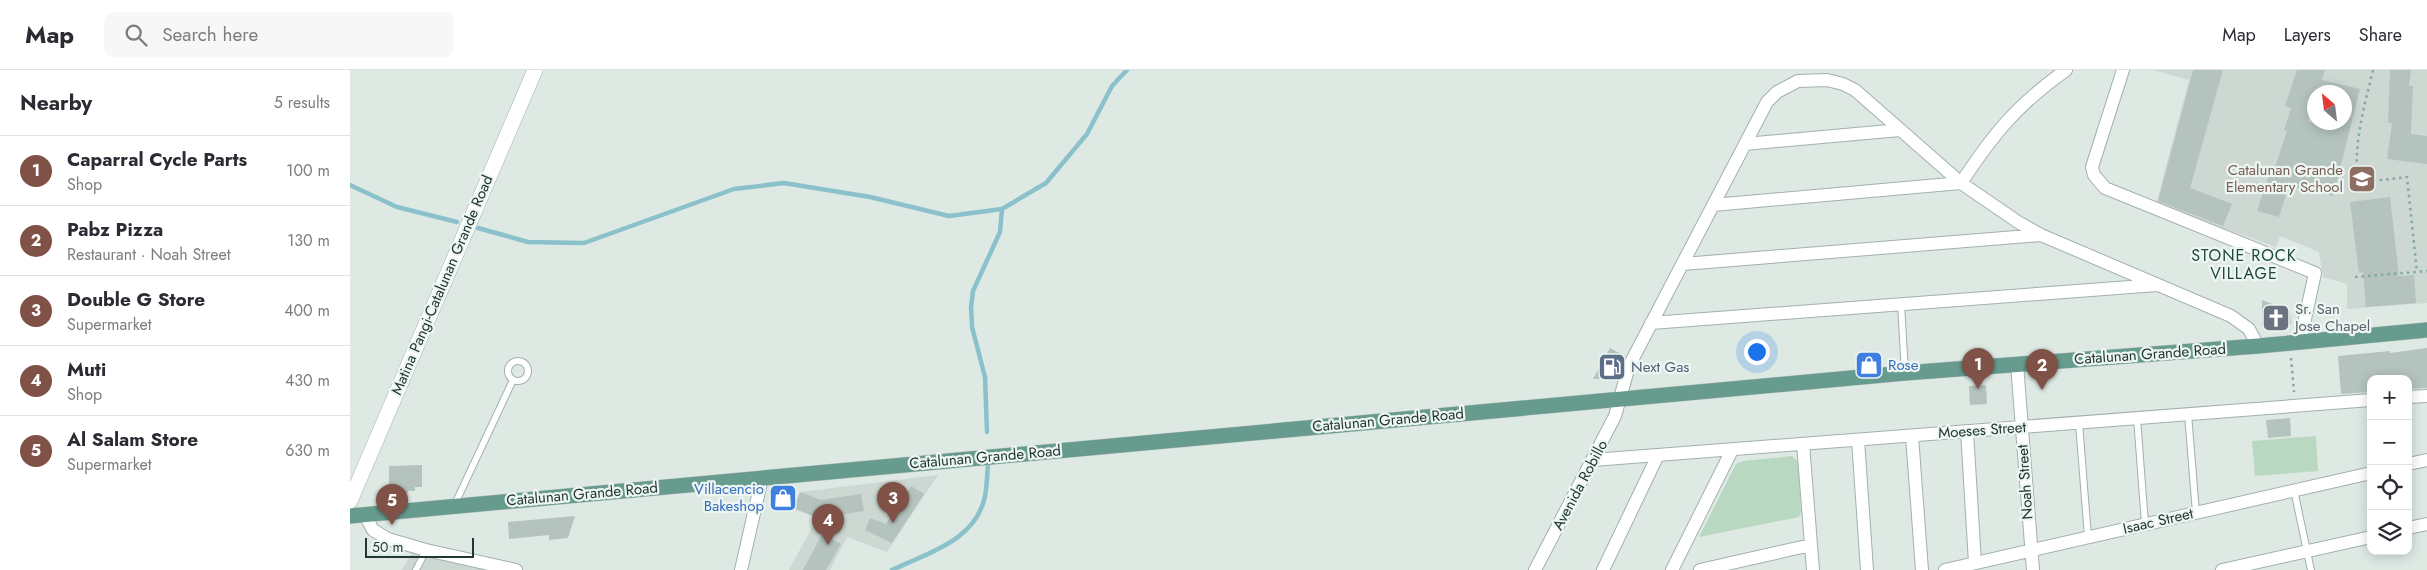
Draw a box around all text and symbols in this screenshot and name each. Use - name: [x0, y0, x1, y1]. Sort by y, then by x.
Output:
- search box: [104, 12, 454, 57]
- text: Map: [25, 17, 74, 52]
- icon: search: [122, 21, 150, 49]
- text: Search here: [162, 21, 258, 48]
- text: Map: [2222, 22, 2256, 48]
- text: Layers: [2284, 22, 2331, 48]
- text: Share: [2359, 22, 2402, 48]
- north arrow: [2307, 85, 2352, 130]
- text: Nearby: [20, 88, 92, 118]
- text: 5 results: [274, 91, 330, 114]
- text: Caparral Cycle Parts: [67, 146, 247, 173]
- text: 1: [32, 159, 40, 182]
- text: 100 m: [286, 159, 330, 182]
- place label: Catalunan Grande Elementary School: [2226, 159, 2343, 198]
- school or university icon: Catalunan Grande Elementary School: [2347, 164, 2377, 194]
- street label: Matina Pangi-Catalunan Grande Road: [386, 172, 498, 398]
- text: Shop: [67, 173, 102, 196]
- text: Pabz Pizza: [67, 216, 163, 243]
- text: 2: [31, 229, 41, 252]
- text: 130 m: [287, 229, 330, 252]
- text: Restaurant · Noah Street: [67, 243, 231, 266]
- district label: STONE ROCK VILLAGE: [2191, 244, 2297, 285]
- text: Double G Store: [67, 286, 205, 313]
- place label: Sr. San Jose Chapel: [2293, 298, 2370, 337]
- text: 3: [31, 299, 41, 322]
- text: 400 m: [284, 299, 330, 322]
- church icon: Sr. San Jose Chapel: [2261, 303, 2291, 333]
- text: Supermarket: [67, 313, 152, 336]
- street label: Catalunan Grande Road: [2073, 338, 2227, 370]
- your location: [1744, 339, 1770, 365]
- pin: 1: [1962, 348, 1994, 389]
- pin: 2: [2026, 349, 2058, 390]
- shop icon: Rose: [1854, 350, 1884, 380]
- fuel station icon: Next Gas: [1597, 352, 1627, 382]
- place label: Rose: [1888, 354, 1919, 376]
- text: Muti: [67, 356, 106, 383]
- place label: Next Gas: [1631, 356, 1689, 378]
- text: 4: [30, 369, 42, 392]
- text: 430 m: [285, 369, 330, 392]
- map controls: [2367, 375, 2412, 555]
- button: +: [2367, 375, 2412, 420]
- text: Shop: [67, 383, 102, 406]
- street label: Catalunan Grande Road: [1311, 402, 1465, 438]
- street label: Moeses Street: [1937, 416, 2027, 444]
- button: −: [2367, 420, 2412, 465]
- text: Al Salam Store: [67, 426, 198, 453]
- street label: Avenida Robillo: [1547, 436, 1613, 534]
- text: 5: [31, 439, 41, 462]
- text: 630 m: [285, 439, 330, 462]
- street label: Catalunan Grande Road: [908, 439, 1062, 475]
- street label: Noah Street: [2011, 443, 2039, 520]
- text: Supermarket: [67, 453, 152, 476]
- button: locate: [2367, 465, 2412, 510]
- street label: Catalunan Grande Road: [505, 476, 659, 512]
- place label: Villacencio Bakeshop: [694, 478, 764, 517]
- pin: 3: [877, 482, 909, 523]
- shop icon: Villacencio Bakeshop: [768, 483, 798, 513]
- pin: 5: [376, 484, 408, 525]
- street label: Isaac Street: [2121, 502, 2196, 540]
- pin: 4: [812, 504, 844, 545]
- button: layers: [2367, 510, 2412, 555]
- scale bar: [365, 535, 474, 558]
- text: 50 m: [372, 537, 403, 557]

